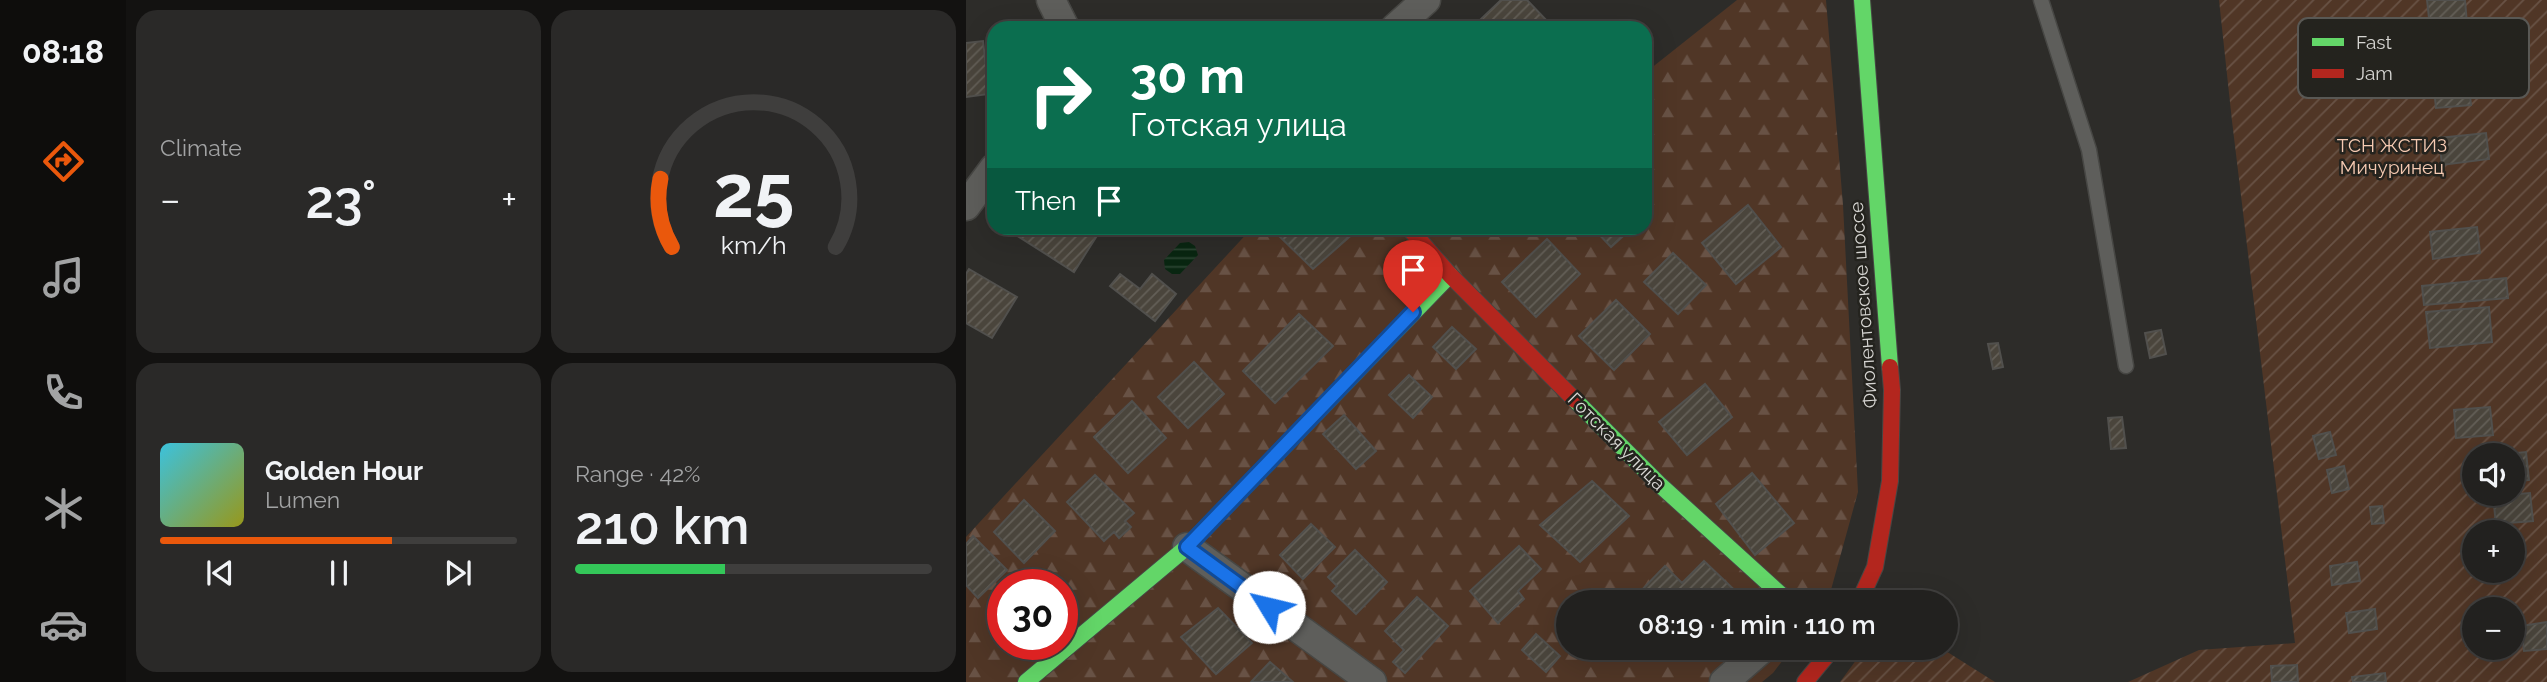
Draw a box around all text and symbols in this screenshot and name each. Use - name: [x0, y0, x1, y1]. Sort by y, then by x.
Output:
- legend: [2298, 18, 2529, 98]
- text: Fast: [2356, 31, 2392, 53]
- text: 08:18: [22, 33, 104, 70]
- text: 30 m: [1130, 47, 1245, 104]
- icon: right: [1015, 49, 1106, 140]
- text: Jam: [2356, 62, 2393, 84]
- text: Готская улица: [1130, 106, 1347, 143]
- text: Climate: [160, 134, 242, 161]
- park label: ТСН ЖСТИЗ Мичуринец: [2337, 134, 2447, 178]
- icon: directions: [39, 137, 88, 186]
- text: 25: [713, 150, 794, 235]
- text: 23°: [306, 169, 376, 230]
- text: −: [160, 177, 180, 222]
- text: +: [501, 177, 517, 222]
- icon: arrive: [1090, 182, 1128, 220]
- text: Then: [1015, 186, 1076, 216]
- street label: Фиолентовское шоссе: [1845, 201, 1881, 409]
- text: km/h: [721, 230, 786, 260]
- pin: [1383, 240, 1443, 312]
- icon: arrive: [1394, 251, 1432, 289]
- icon: music: [39, 253, 88, 302]
- icon: phone: [39, 368, 88, 417]
- street label: Готская улица: [1564, 388, 1670, 494]
- map controls: [2462, 443, 2525, 660]
- button: sound: [2462, 443, 2525, 506]
- text: Golden Hour: [265, 456, 423, 486]
- text: Range · 42%: [575, 460, 701, 487]
- icon: climate: [39, 484, 88, 533]
- text: Lumen: [265, 486, 340, 513]
- text: 210 km: [575, 495, 750, 556]
- button: +: [2462, 520, 2525, 583]
- icon: previous: [201, 554, 239, 592]
- icon: pause: [320, 554, 358, 592]
- icon: next: [439, 554, 477, 592]
- speed limit sign: 30: [987, 569, 1078, 660]
- position arrow: [1232, 570, 1306, 644]
- button: −: [2462, 597, 2525, 660]
- icon: car: [39, 600, 88, 649]
- text: 08:19 · 1 min · 110 m: [1638, 610, 1876, 640]

